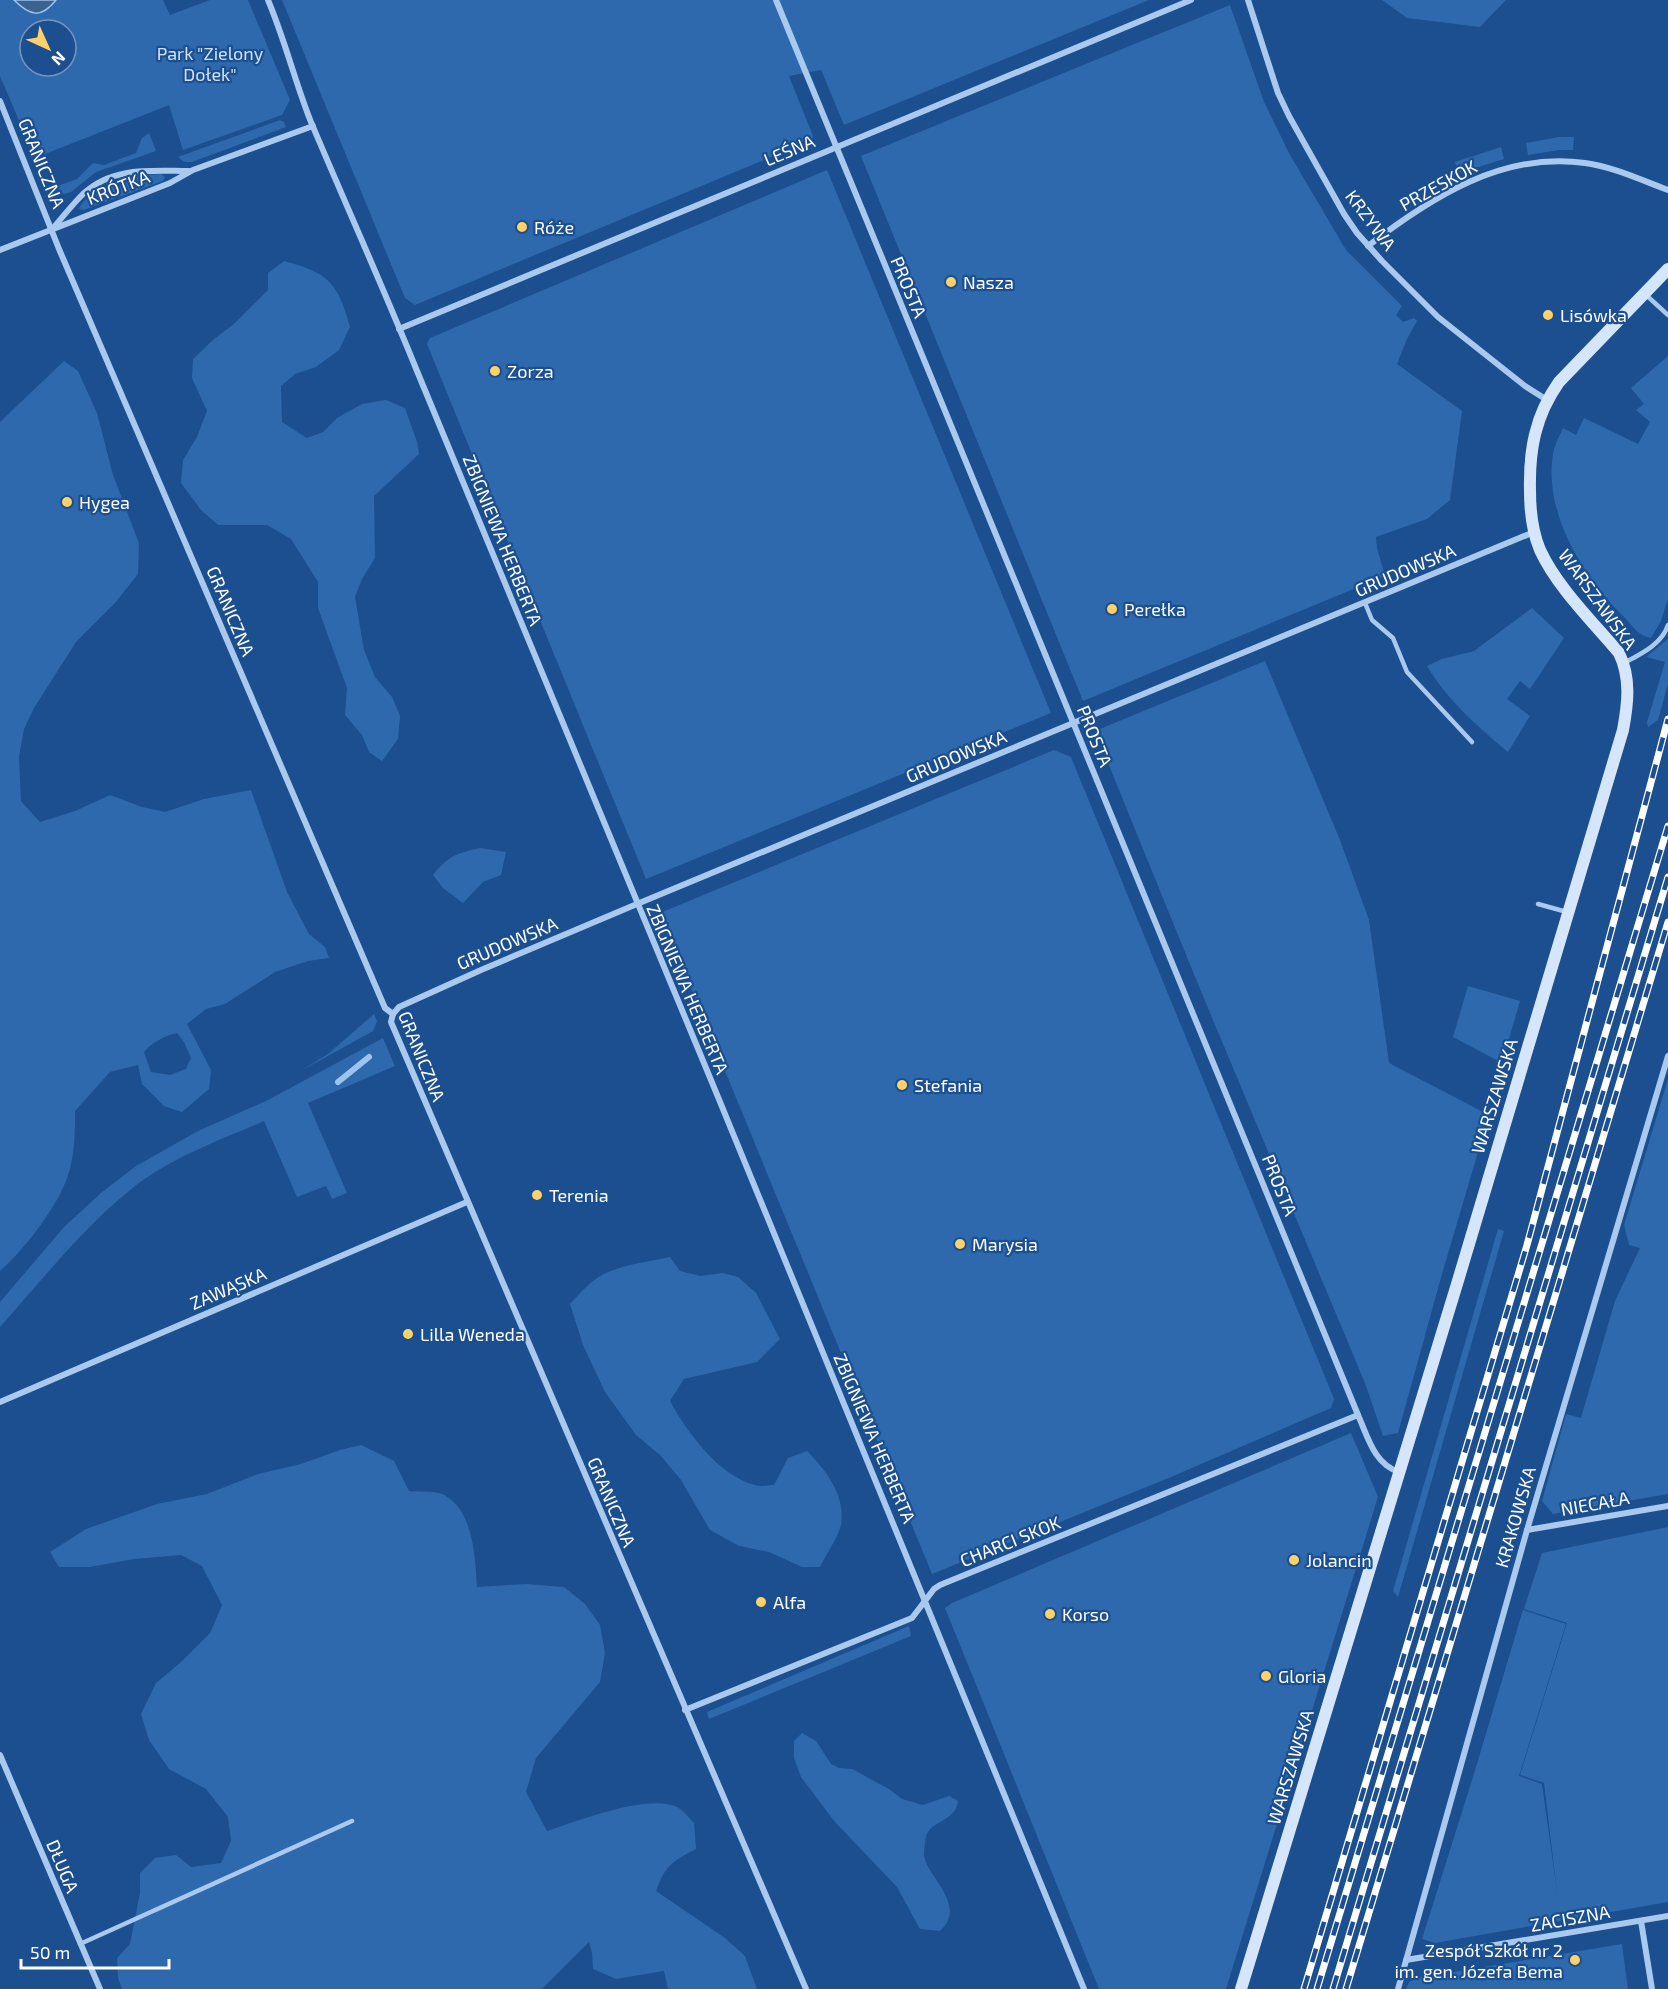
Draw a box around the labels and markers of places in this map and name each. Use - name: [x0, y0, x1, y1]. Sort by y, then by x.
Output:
- place label: Róże: [534, 216, 574, 238]
- marker: Róże: [515, 220, 529, 234]
- place label: Nasza: [963, 271, 1014, 293]
- marker: Nasza: [944, 275, 958, 289]
- place label: Lisówka: [1560, 304, 1627, 326]
- marker: Lisówka: [1541, 308, 1555, 322]
- place label: Zorza: [507, 360, 554, 382]
- marker: Zorza: [488, 364, 502, 378]
- place label: Hygea: [79, 491, 130, 513]
- marker: Hygea: [60, 495, 74, 509]
- place label: Perełka: [1124, 598, 1186, 620]
- marker: Perełka: [1105, 602, 1119, 616]
- place label: Stefania: [914, 1074, 982, 1096]
- marker: Stefania: [895, 1078, 909, 1092]
- place label: Terenia: [549, 1184, 609, 1206]
- marker: Terenia: [530, 1188, 544, 1202]
- place label: Marysia: [972, 1233, 1038, 1255]
- marker: Marysia: [953, 1237, 967, 1251]
- place label: Lilla Weneda: [420, 1323, 525, 1345]
- marker: Lilla Weneda: [401, 1327, 415, 1341]
- place label: Jolancin: [1306, 1549, 1372, 1571]
- marker: Jolancin: [1287, 1553, 1301, 1567]
- place label: Alfa: [773, 1591, 806, 1613]
- marker: Alfa: [754, 1595, 768, 1609]
- place label: Korso: [1062, 1603, 1109, 1625]
- marker: Korso: [1043, 1607, 1057, 1621]
- place label: Gloria: [1278, 1665, 1326, 1687]
- marker: Gloria: [1259, 1669, 1273, 1683]
- place label: Zespół Szkół nr 2 im. gen. Józefa Bema: [1394, 1939, 1563, 1982]
- marker: Zespół Szkół nr 2 im. gen. Józefa Bema: [1568, 1953, 1582, 1967]

